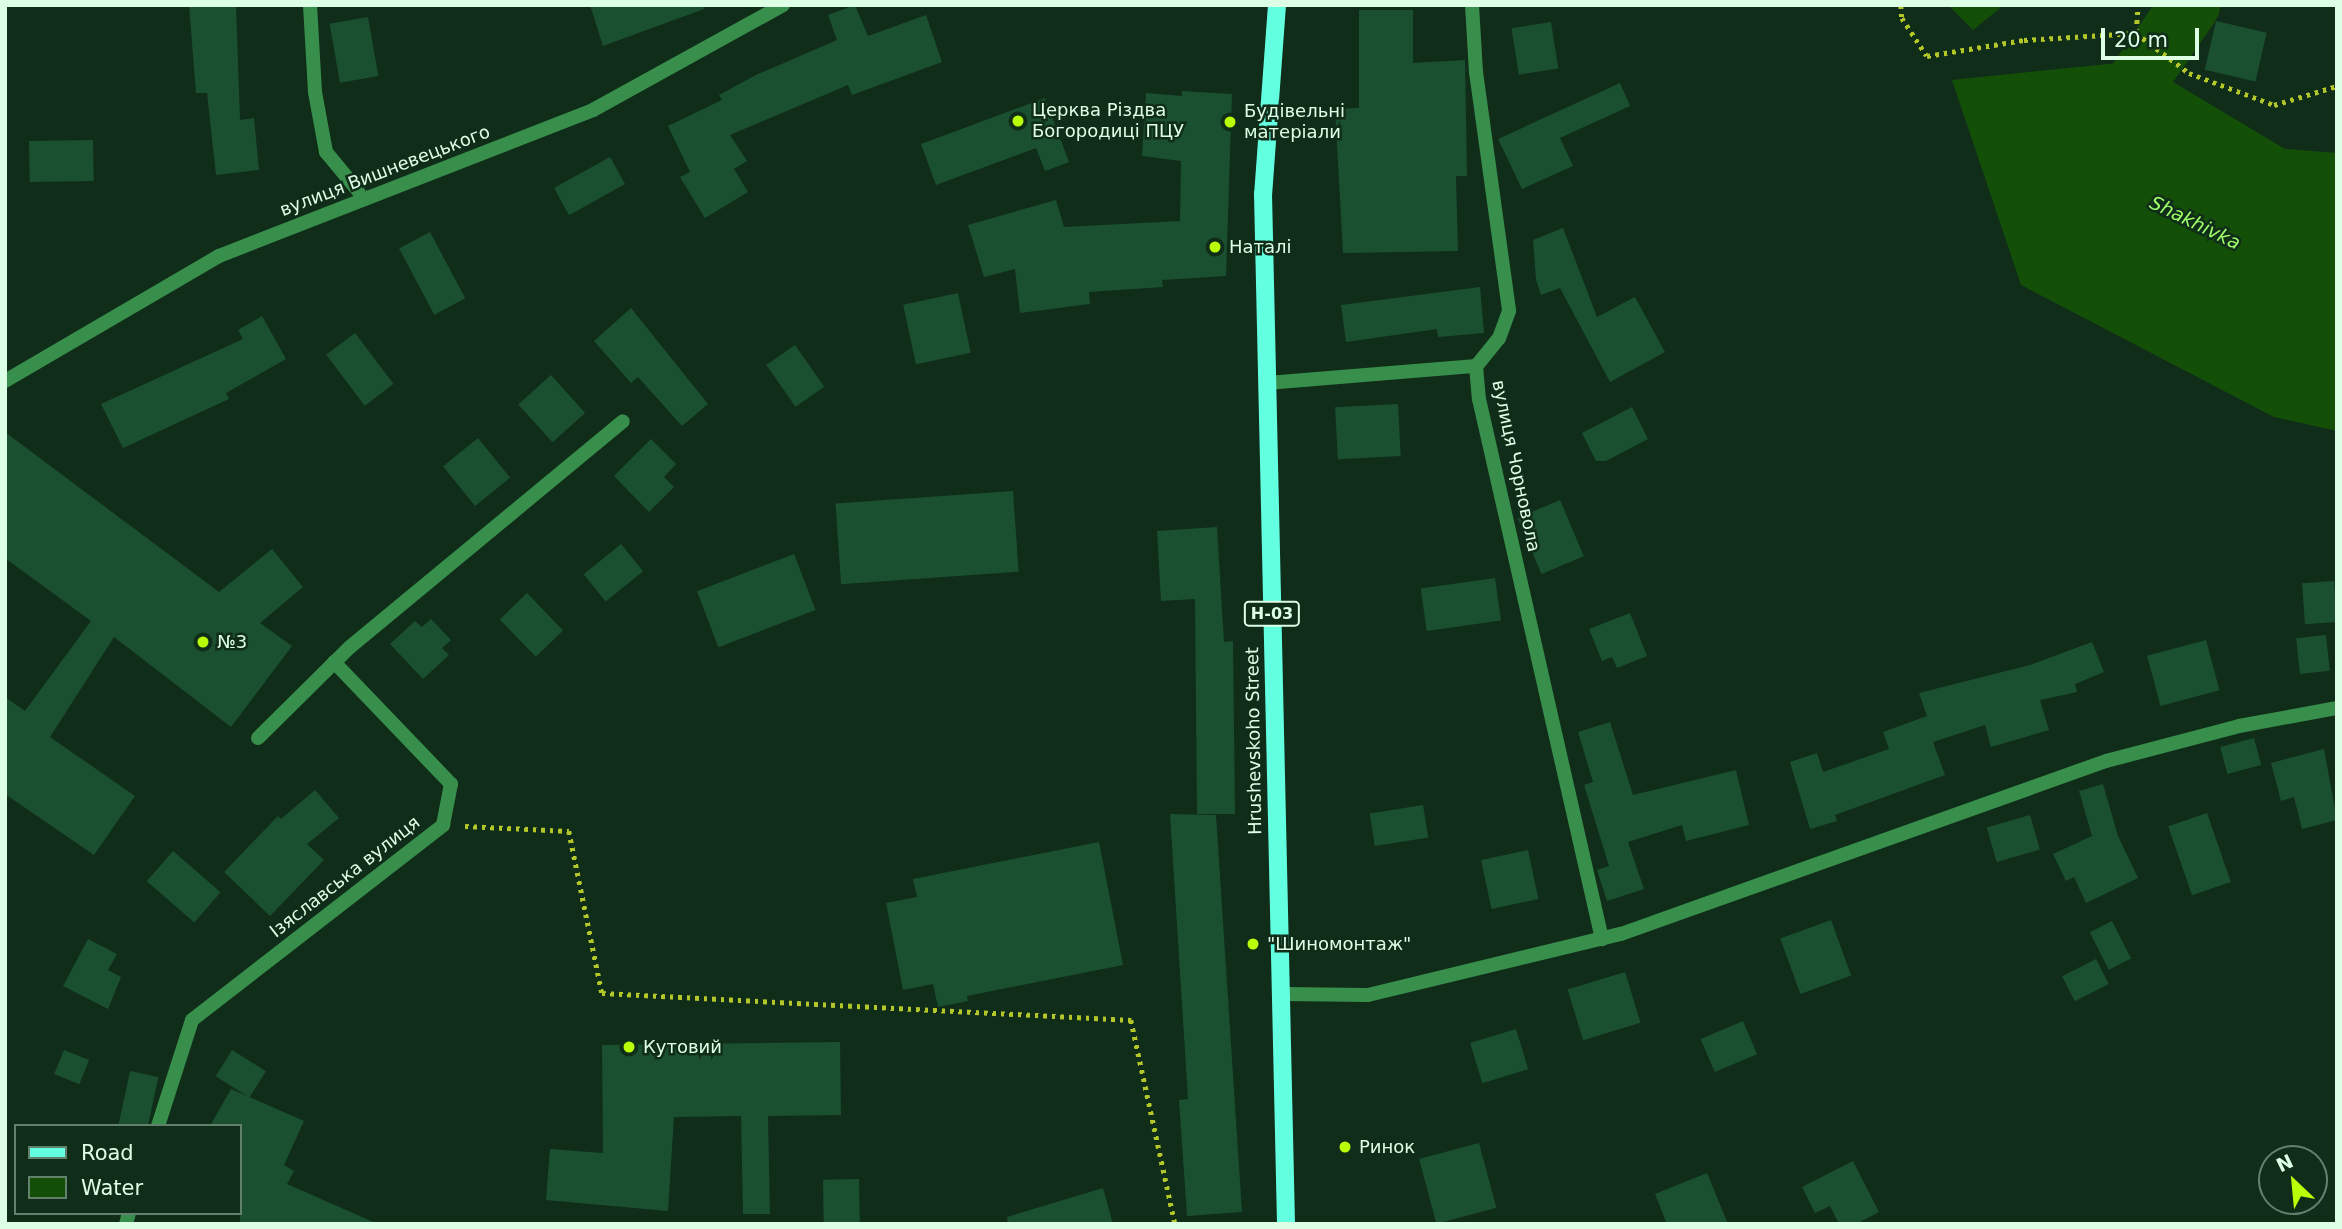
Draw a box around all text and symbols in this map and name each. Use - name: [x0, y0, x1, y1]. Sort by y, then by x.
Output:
- scale bar: [2104, 14, 2202, 58]
- text: 20 m: [2114, 28, 2168, 52]
- place label: Церква Різдва Богородиці ПЦУ: [1032, 100, 1184, 142]
- place label: Будівельні матеріали: [1244, 101, 1345, 144]
- marker: Церква Різдва Богородиці ПЦУ: [1010, 113, 1026, 129]
- marker: Будівельні матеріали: [1222, 114, 1238, 130]
- street label: вулиця Вишневецького: [277, 121, 493, 221]
- water label: Shakhivka: [2146, 191, 2244, 255]
- place label: Наталі: [1229, 236, 1292, 258]
- marker: Наталі: [1207, 239, 1223, 255]
- street label: вулиця Чорновола: [1487, 378, 1545, 554]
- road number: Н-03: [1242, 601, 1302, 626]
- place label: №3: [217, 631, 247, 653]
- marker: №3: [195, 634, 211, 650]
- street label: Hrushevskoho Street: [1242, 647, 1266, 835]
- street label: Ізяславська вулиця: [266, 812, 424, 942]
- place label: "Шиномонтаж": [1267, 933, 1411, 955]
- marker: "Шиномонтаж": [1245, 936, 1261, 952]
- place label: Кутовий: [643, 1036, 722, 1058]
- marker: Кутовий: [621, 1039, 637, 1055]
- legend: [14, 1124, 242, 1215]
- place label: Ринок: [1359, 1136, 1415, 1158]
- marker: Ринок: [1337, 1139, 1353, 1155]
- text: Road: [81, 1141, 134, 1165]
- north arrow: [2258, 1145, 2328, 1215]
- text: N: [2273, 1150, 2297, 1176]
- text: Water: [81, 1176, 143, 1200]

